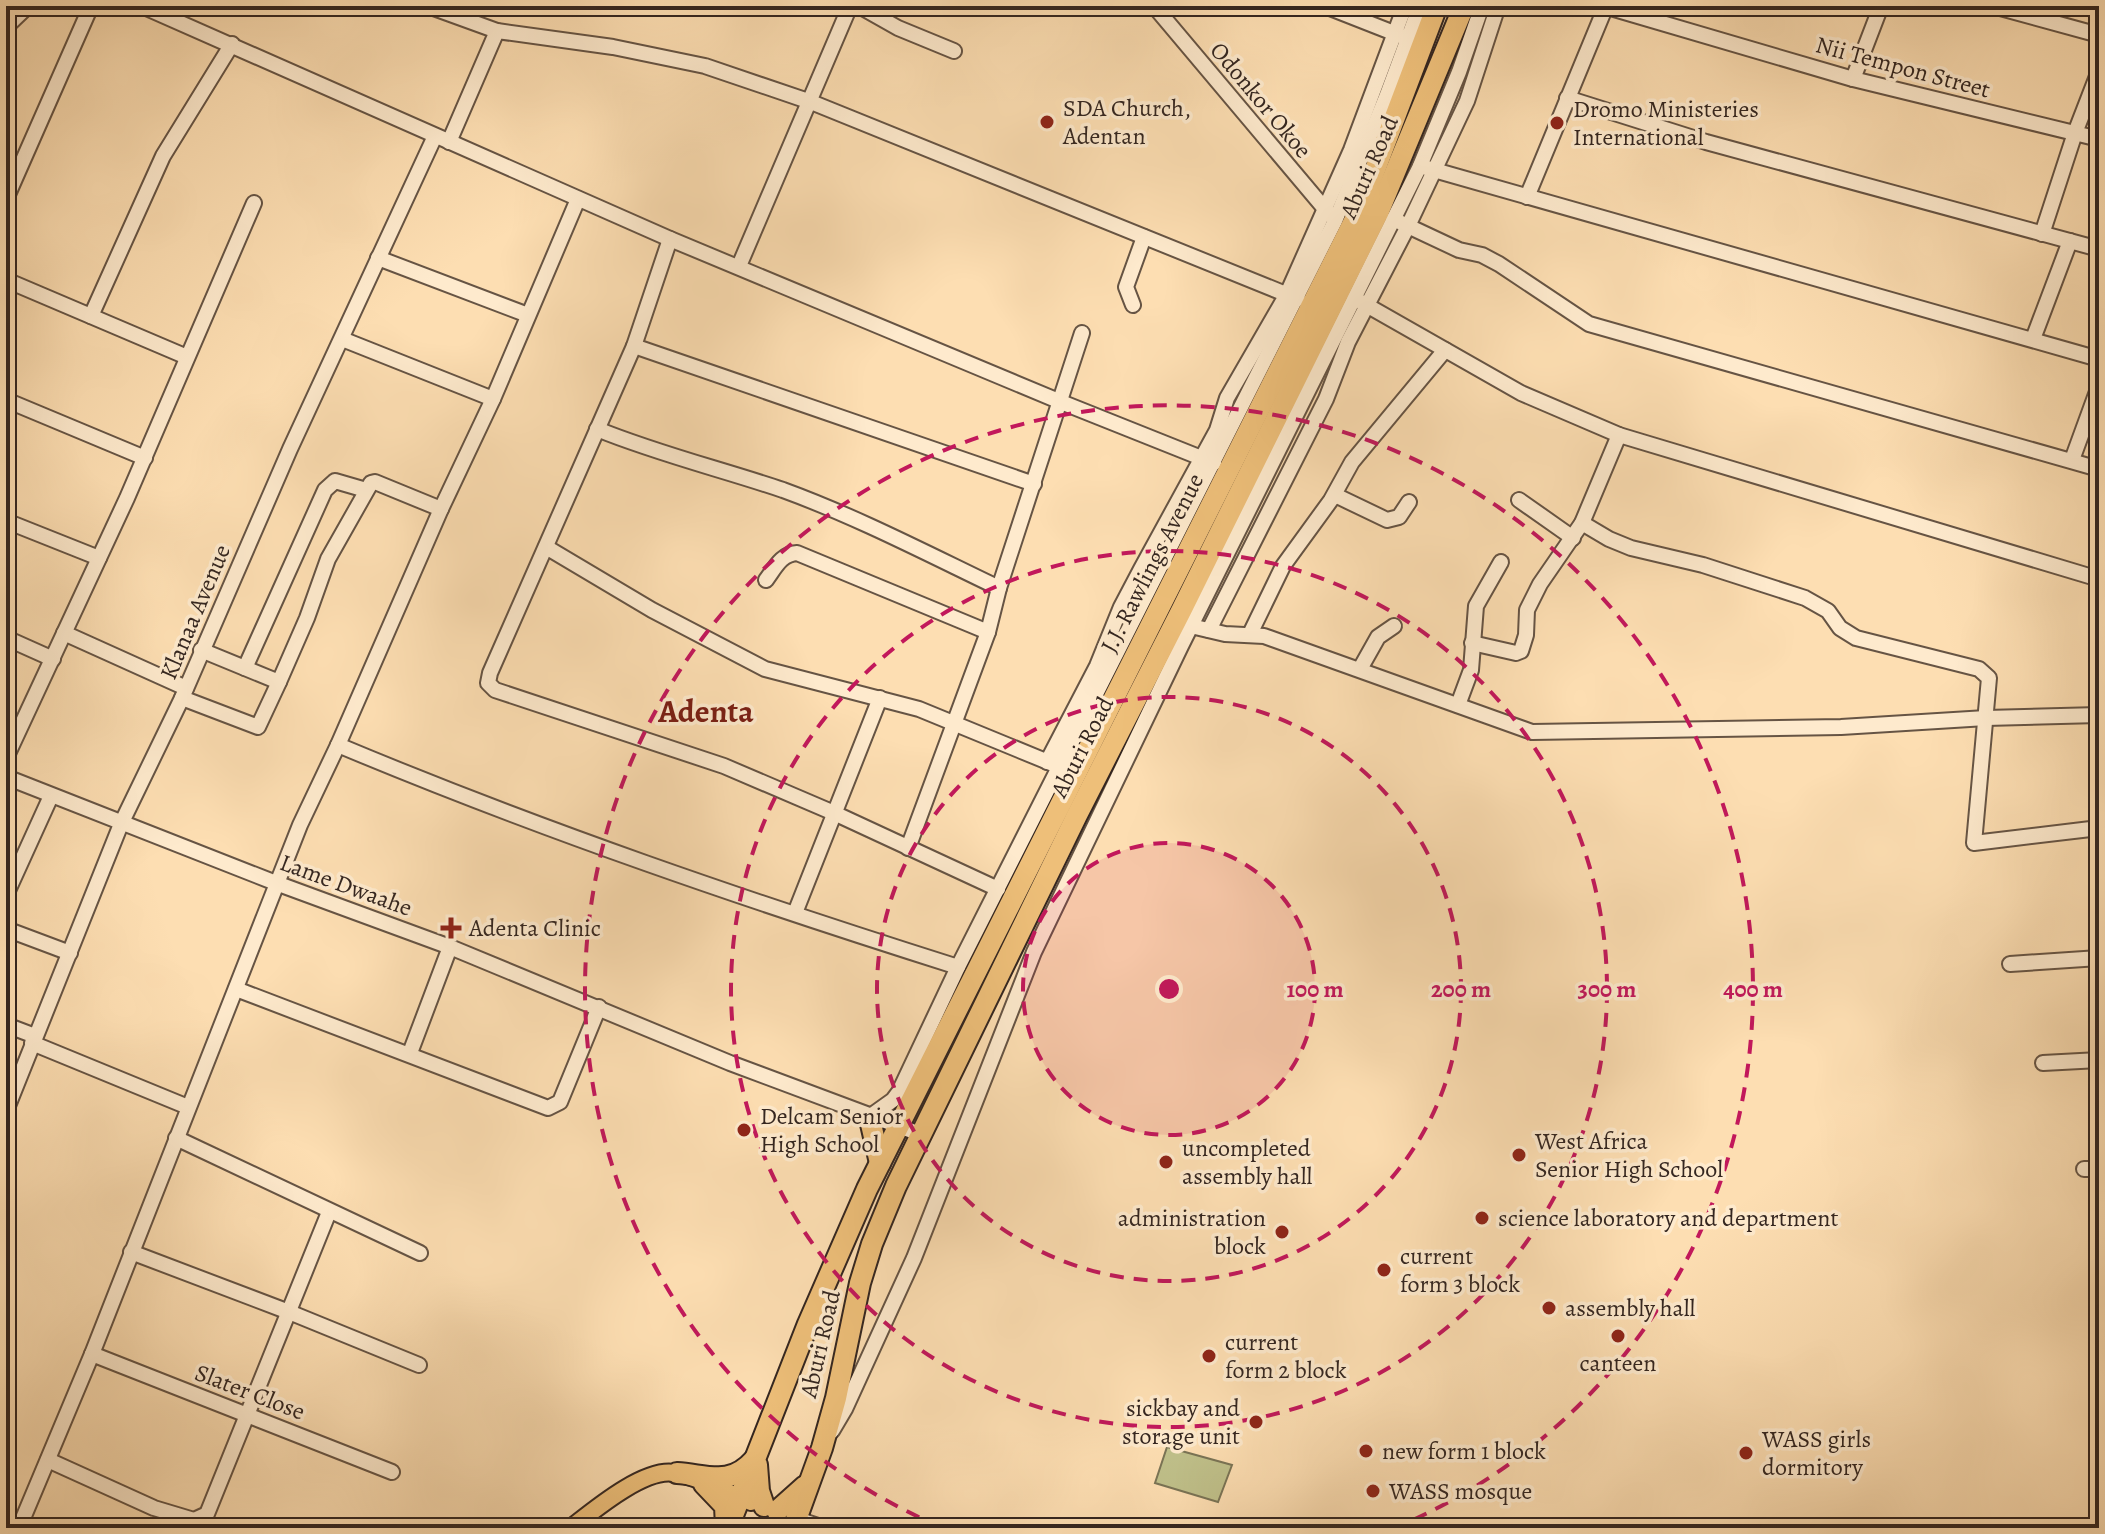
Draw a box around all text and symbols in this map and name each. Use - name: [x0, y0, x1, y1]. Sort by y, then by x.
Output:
- street label: Nii Tempon Street: [1812, 28, 1994, 106]
- street label: Odonkor Okoe: [1203, 35, 1319, 165]
- place label: SDA Church, Adentan: [1062, 92, 1191, 152]
- place label: Dromo Ministeries International: [1573, 93, 1759, 153]
- street label: Aburi Road: [1332, 110, 1406, 224]
- marker: SDA Church, Adentan: [1038, 113, 1056, 131]
- marker: Dromo Ministeries International: [1548, 114, 1566, 132]
- street label: J.J. Rawlings Avenue: [1093, 468, 1211, 658]
- street label: Klanaa Avenue: [152, 540, 238, 684]
- district label: Adenta: [657, 689, 754, 733]
- street label: Aburi Road: [1042, 691, 1121, 804]
- street label: Lame Dwaahe: [275, 846, 417, 924]
- place label: Adenta Clinic: [468, 912, 601, 944]
- marker: Adenta Clinic: [440, 917, 462, 939]
- text: 100 m: [1286, 973, 1344, 1005]
- text: 200 m: [1431, 973, 1491, 1005]
- text: 300 m: [1578, 973, 1636, 1005]
- text: 400 m: [1723, 973, 1783, 1005]
- centre of rings: [1155, 975, 1183, 1003]
- place label: Delcam Senior High School: [760, 1100, 903, 1160]
- marker: Delcam Senior High School: [735, 1121, 753, 1139]
- place label: West Africa Senior High School: [1534, 1125, 1723, 1185]
- place label: uncompleted assembly hall: [1182, 1132, 1313, 1192]
- marker: West Africa Senior High School: [1510, 1146, 1528, 1164]
- marker: uncompleted assembly hall: [1157, 1153, 1175, 1171]
- place label: administration block: [1118, 1202, 1266, 1262]
- place label: science laboratory and department: [1498, 1202, 1838, 1234]
- marker: science laboratory and department: [1473, 1209, 1491, 1227]
- marker: administration block: [1273, 1223, 1291, 1241]
- place label: current form 3 block: [1400, 1240, 1520, 1300]
- marker: current form 3 block: [1375, 1261, 1393, 1279]
- street label: Aburi Road: [792, 1287, 848, 1402]
- place label: assembly hall: [1565, 1292, 1696, 1324]
- marker: assembly hall: [1540, 1299, 1558, 1317]
- place label: current form 2 block: [1225, 1326, 1347, 1386]
- marker: canteen: [1609, 1327, 1627, 1345]
- marker: current form 2 block: [1200, 1347, 1218, 1365]
- place label: canteen: [1580, 1347, 1656, 1379]
- street label: Slater Close: [190, 1356, 310, 1428]
- place label: sickbay and storage unit: [1122, 1392, 1240, 1452]
- marker: sickbay and storage unit: [1247, 1413, 1265, 1431]
- place label: WASS girls dormitory: [1761, 1423, 1871, 1483]
- place label: new form 1 block: [1382, 1435, 1546, 1467]
- marker: new form 1 block: [1357, 1442, 1375, 1460]
- marker: WASS girls dormitory: [1737, 1444, 1755, 1462]
- place label: WASS mosque: [1388, 1475, 1532, 1507]
- marker: WASS mosque: [1364, 1482, 1382, 1500]

